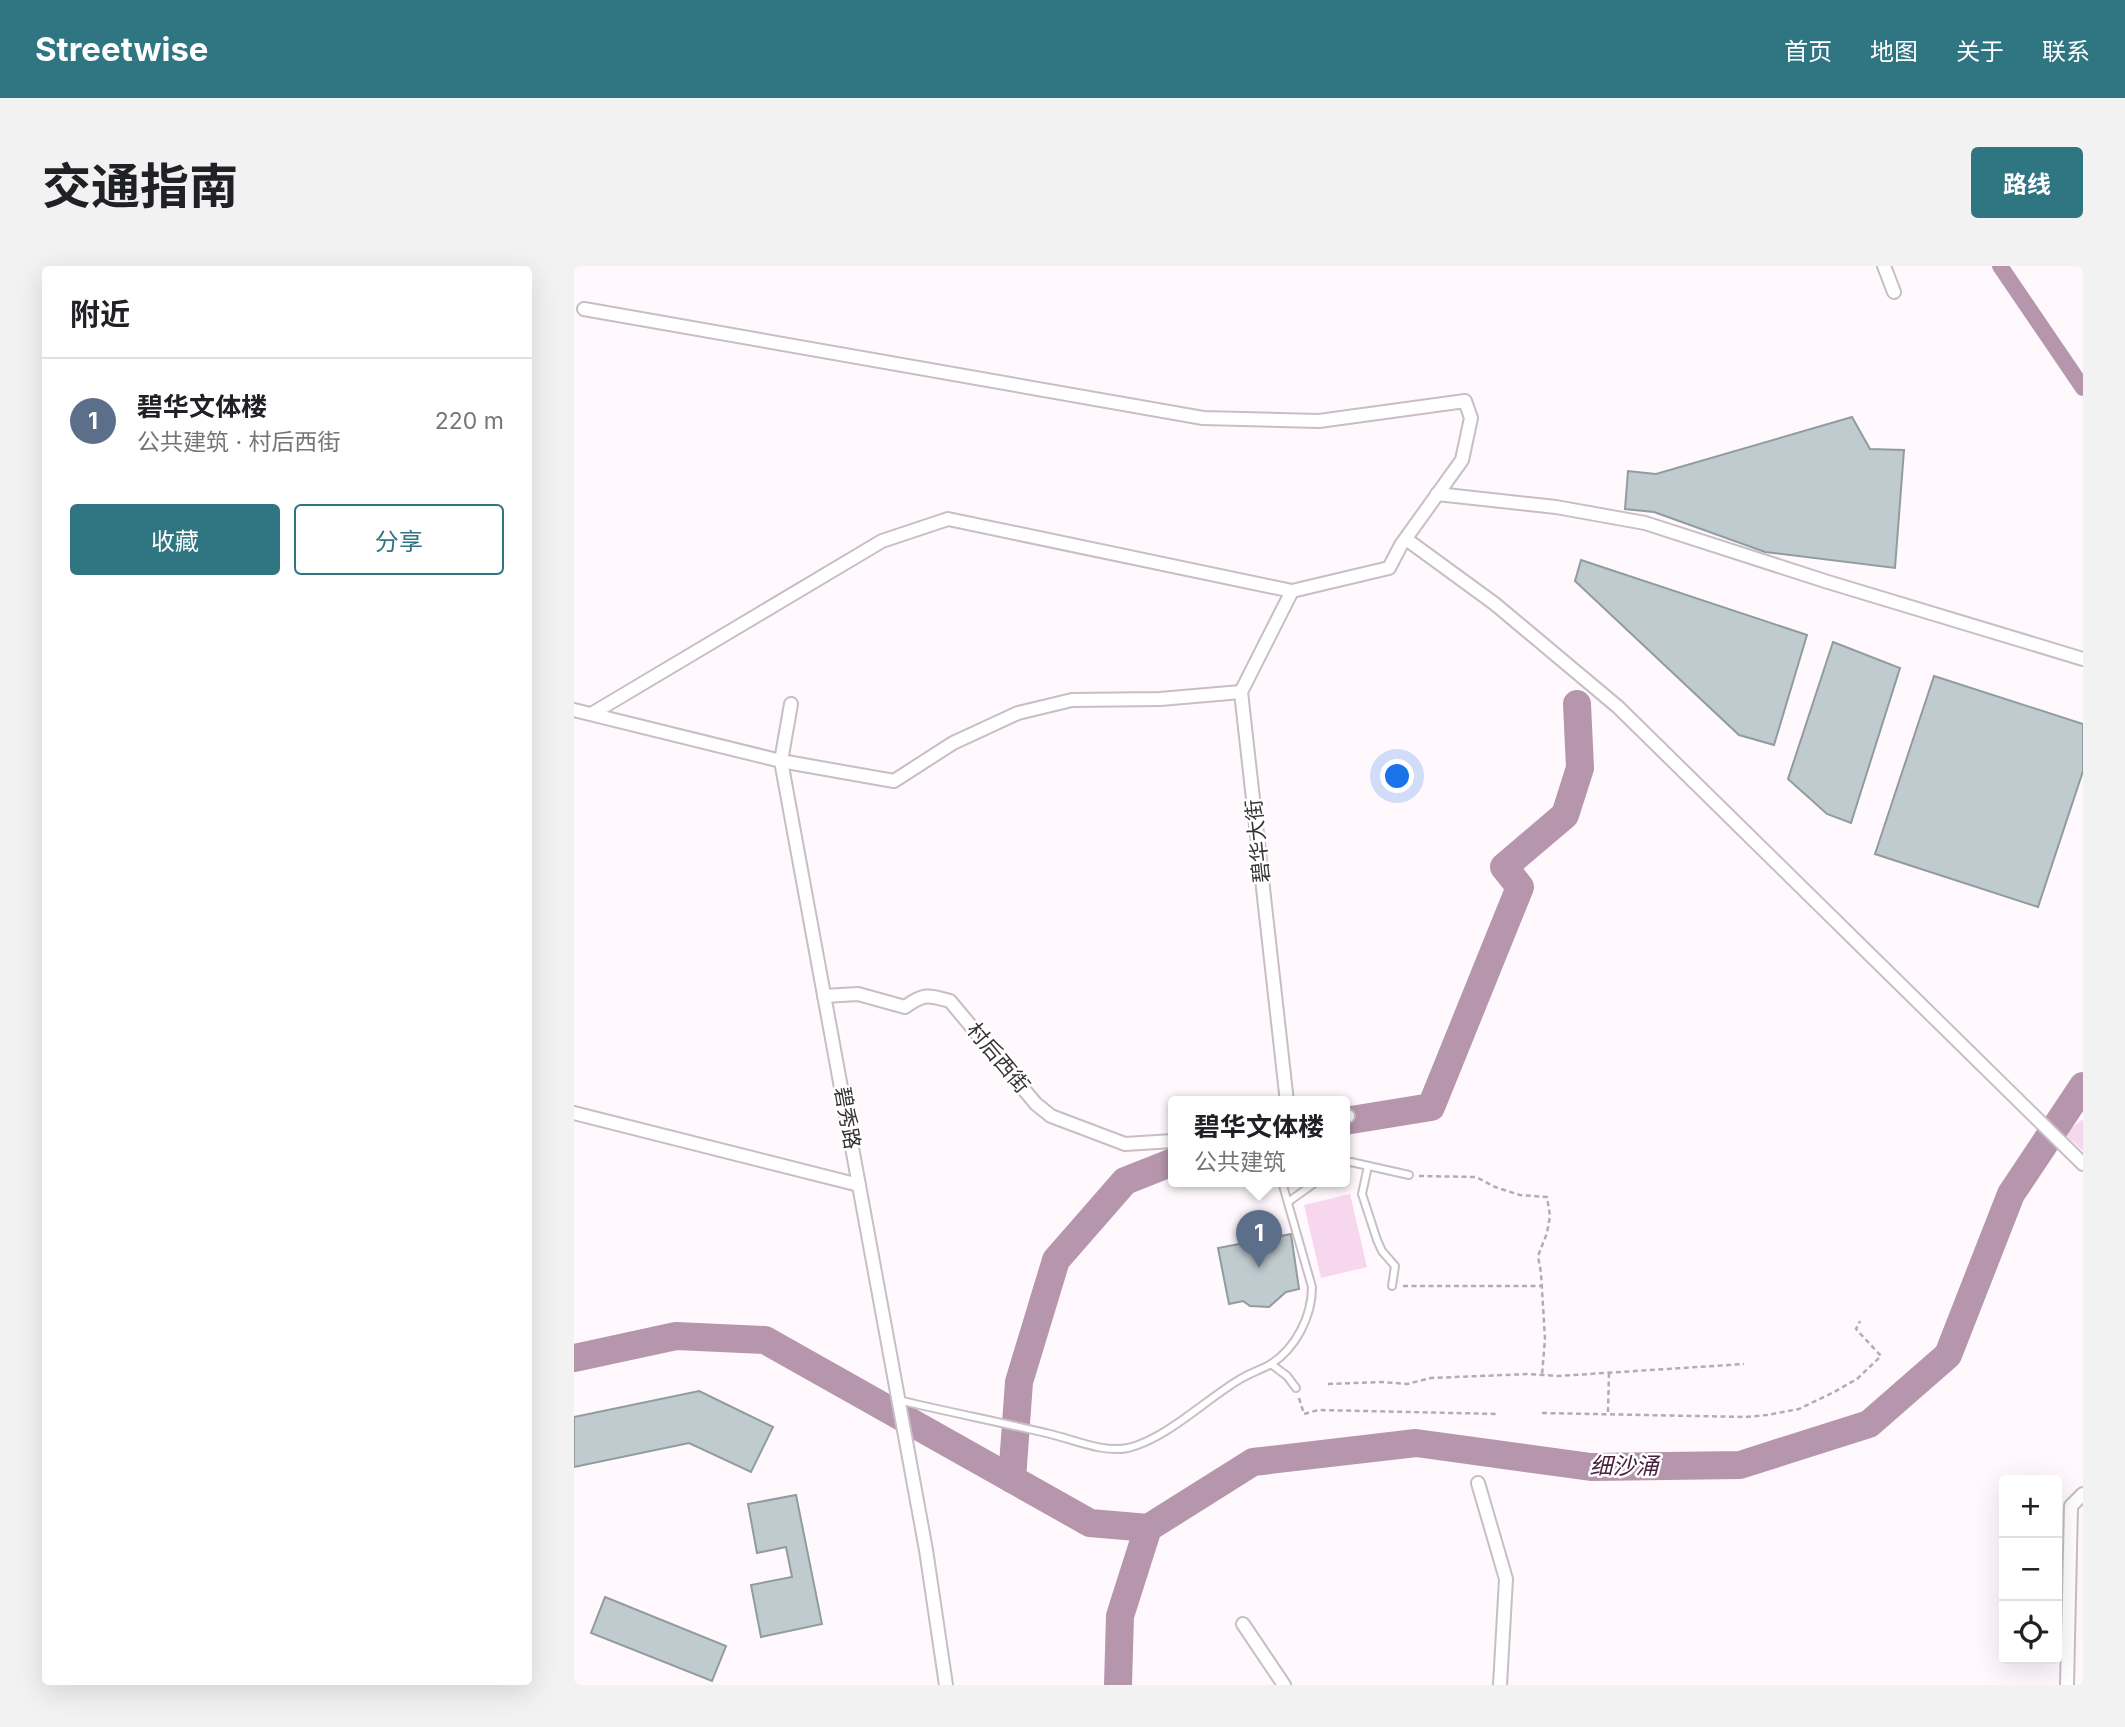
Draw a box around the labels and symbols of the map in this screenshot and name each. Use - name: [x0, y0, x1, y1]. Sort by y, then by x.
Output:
- your location: [1380, 759, 1414, 793]
- street label: 碧华大街: [1241, 798, 1274, 884]
- street label: 村后西街: [962, 1017, 1035, 1098]
- street label: 碧秀路: [830, 1085, 865, 1151]
- pin: 1: [1236, 1210, 1282, 1268]
- water label: 细沙涌: [1590, 1452, 1662, 1480]

